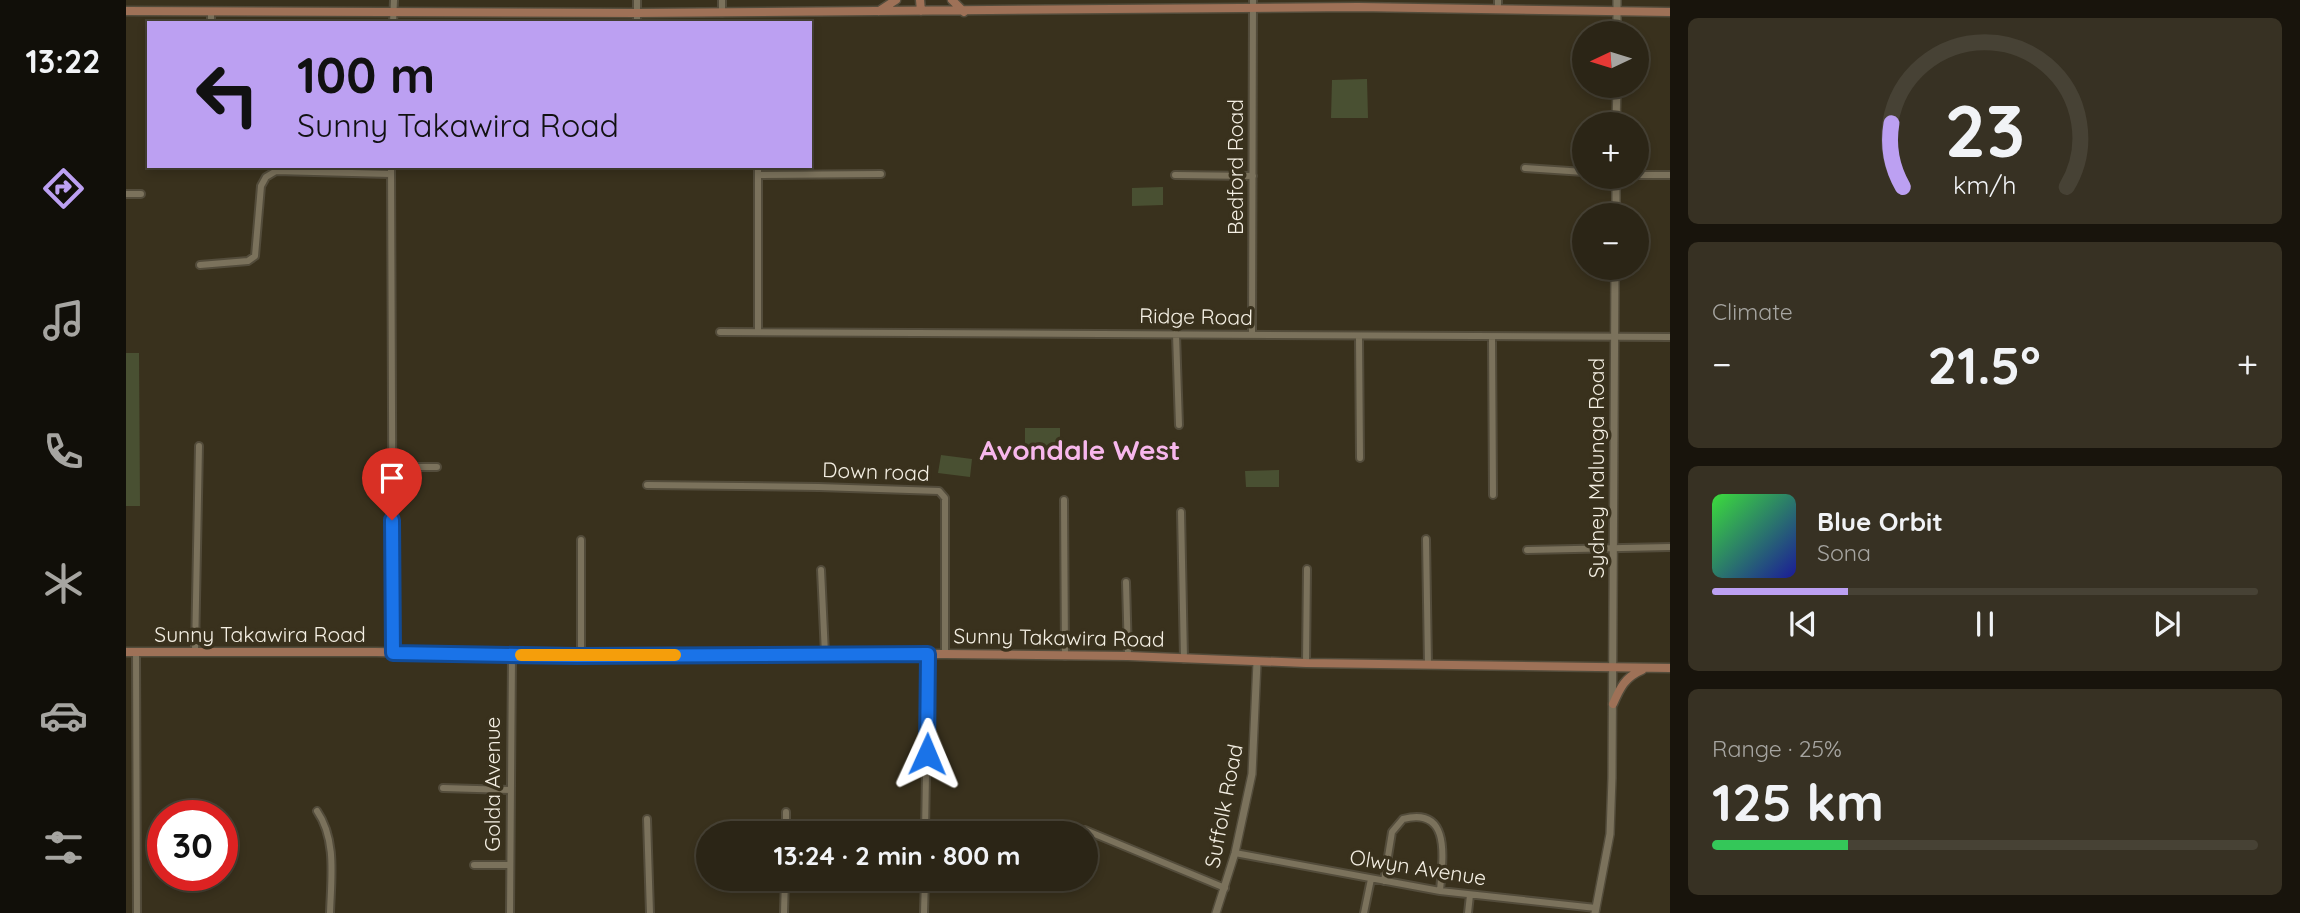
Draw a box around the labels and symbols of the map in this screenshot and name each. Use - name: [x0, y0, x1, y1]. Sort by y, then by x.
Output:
- north arrow: [1572, 21, 1648, 98]
- street label: Bedford Road: [1222, 99, 1248, 235]
- street label: Ridge Road: [1139, 302, 1253, 330]
- street label: Sydney Malunga Road: [1583, 358, 1609, 578]
- district label: Avondale West: [979, 432, 1181, 467]
- pin: [362, 448, 422, 520]
- street label: Down road: [822, 456, 930, 486]
- street label: Sunny Takawira Road: [154, 621, 366, 647]
- street label: Sunny Takawira Road: [953, 622, 1165, 652]
- street label: Golda Avenue: [479, 717, 505, 851]
- position arrow: [890, 717, 964, 791]
- street label: Suffolk Road: [1198, 742, 1248, 870]
- speed limit sign: 30: [147, 800, 238, 891]
- street label: Olwyn Avenue: [1348, 843, 1488, 891]

